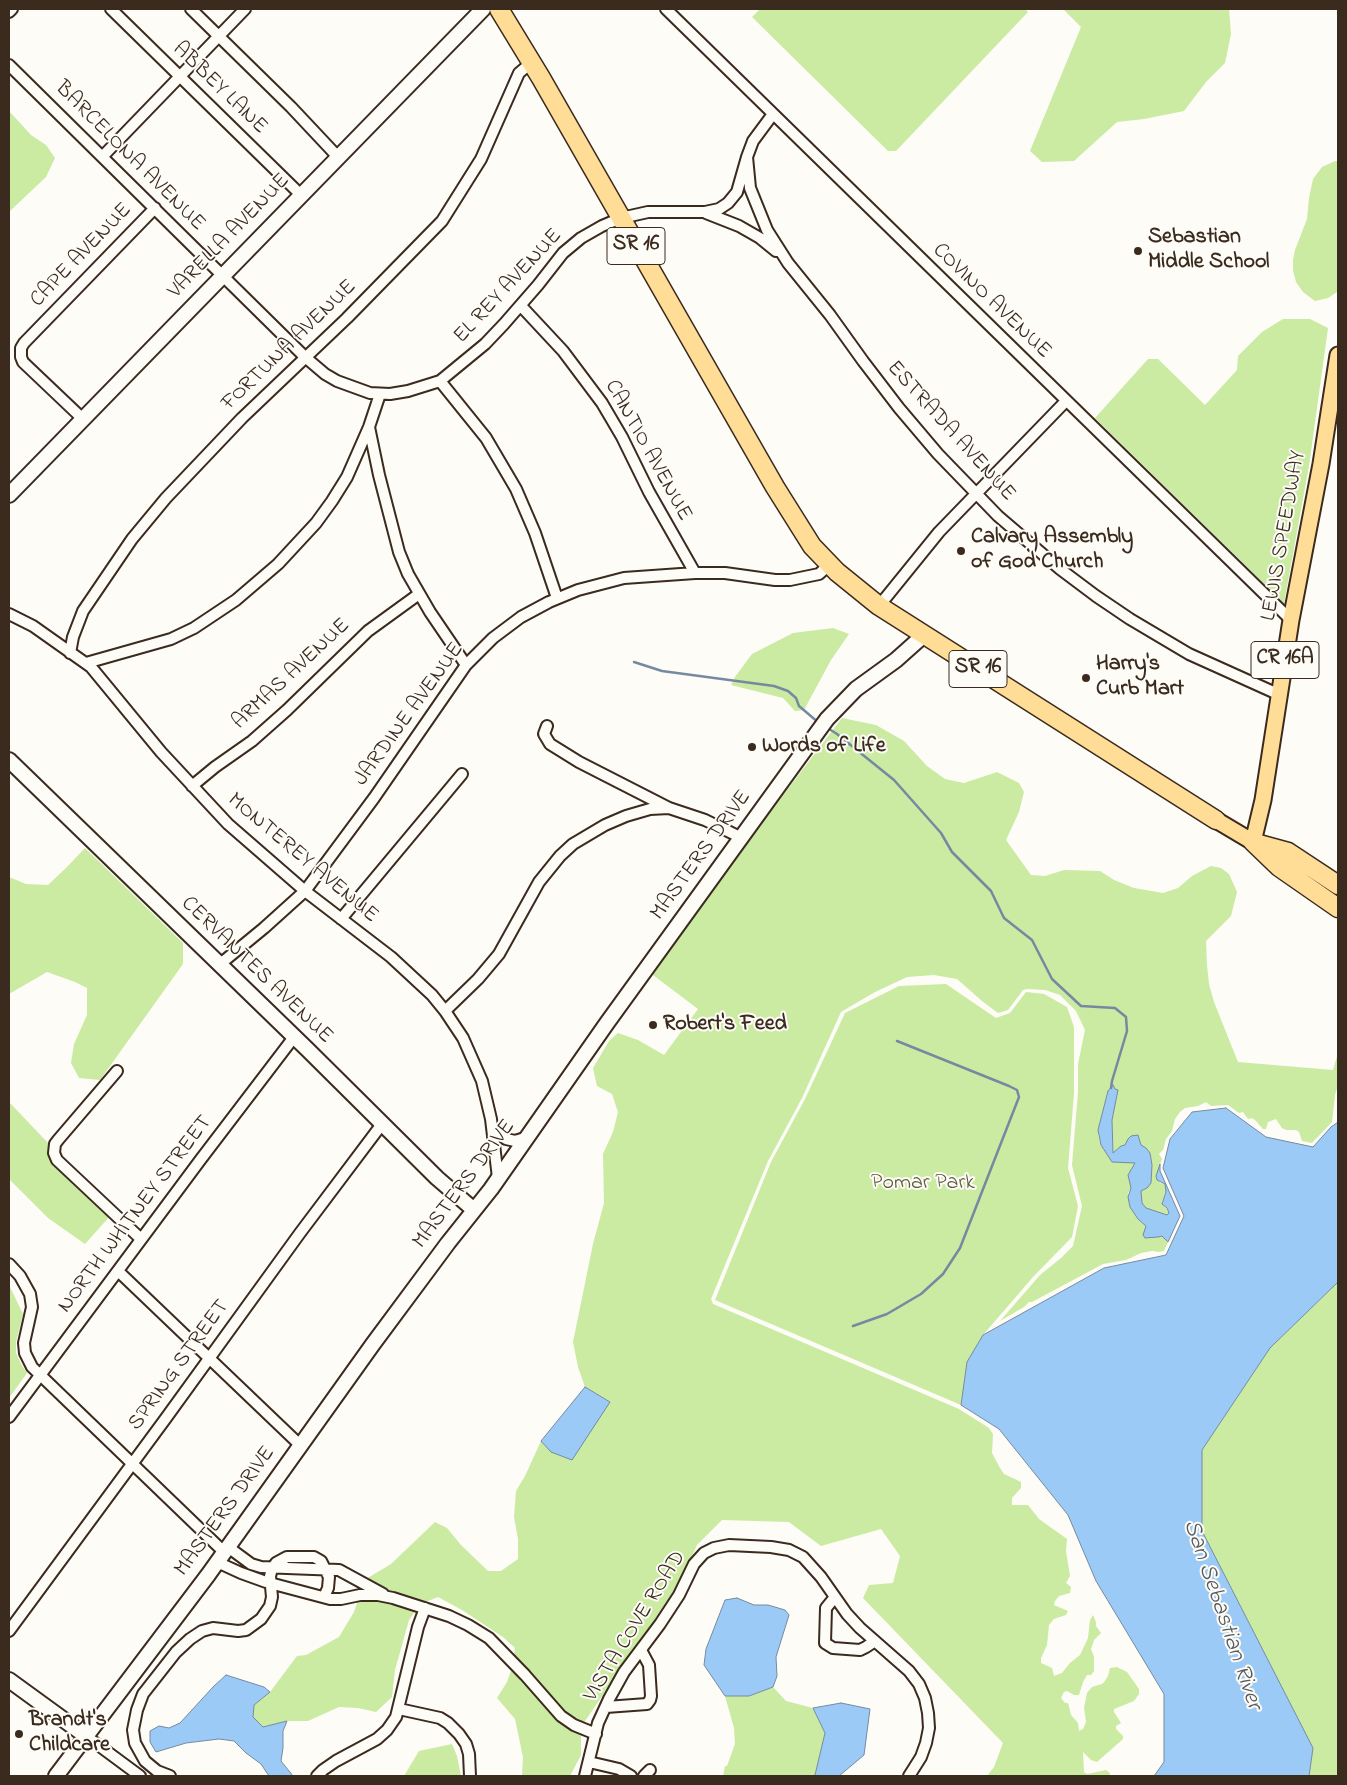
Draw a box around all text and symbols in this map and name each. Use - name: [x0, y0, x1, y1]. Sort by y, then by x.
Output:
- street label: ABBEY LANE: [166, 37, 272, 141]
- street label: BARCELONA AVENUE: [48, 76, 210, 238]
- street label: VARELLA AVENUE: [164, 169, 296, 305]
- street label: CAPE AVENUE: [26, 198, 138, 314]
- street label: EL REY AVENUE: [449, 224, 569, 350]
- place label: Sebastian Middle School: [1148, 225, 1269, 276]
- road number: SR 16: [607, 228, 665, 264]
- street label: COVINO AVENUE: [926, 238, 1056, 366]
- marker: Sebastian Middle School: [1132, 245, 1144, 257]
- street label: FORTUNA AVENUE: [217, 275, 363, 417]
- street label: ESTRADA AVENUE: [880, 356, 1020, 508]
- street label: CANTIO AVENUE: [597, 376, 697, 526]
- street label: LEWIS SPEEDWAY: [1257, 449, 1313, 623]
- place label: Calvary Assembly of God Church: [971, 525, 1133, 576]
- marker: Calvary Assembly of God Church: [955, 545, 967, 557]
- street label: ARMAS AVENUE: [228, 614, 356, 736]
- street label: JARDINE AVENUE: [349, 638, 471, 792]
- road number: CR 16A: [1251, 642, 1319, 678]
- road number: SR 16: [949, 651, 1007, 688]
- place label: Harry's Curb Mart: [1096, 652, 1184, 704]
- marker: Harry's Curb Mart: [1080, 672, 1092, 684]
- place label: Words of Life: [762, 734, 886, 760]
- marker: Words of Life: [746, 741, 758, 753]
- street label: MASTERS DRIVE: [646, 786, 758, 926]
- street label: MONTEREY AVENUE: [221, 788, 383, 930]
- street label: CERVANTES AVENUE: [174, 892, 338, 1050]
- place label: Robert's Feed: [663, 1012, 787, 1038]
- marker: Robert's Feed: [647, 1019, 659, 1031]
- street label: NORTH WHITNEY STREET: [53, 1111, 219, 1319]
- street label: MASTERS DRIVE: [408, 1115, 522, 1255]
- park label: Pomar Park: [871, 1171, 975, 1197]
- street label: SPRING STREET: [124, 1295, 236, 1437]
- street label: MASTERS DRIVE: [170, 1442, 282, 1582]
- water label: San Sebastian River: [1175, 1516, 1267, 1714]
- street label: VISTA COVE ROAD: [579, 1547, 693, 1707]
- place label: Brandt's Childcare: [29, 1708, 110, 1760]
- marker: Brandt's Childcare: [13, 1728, 25, 1740]

